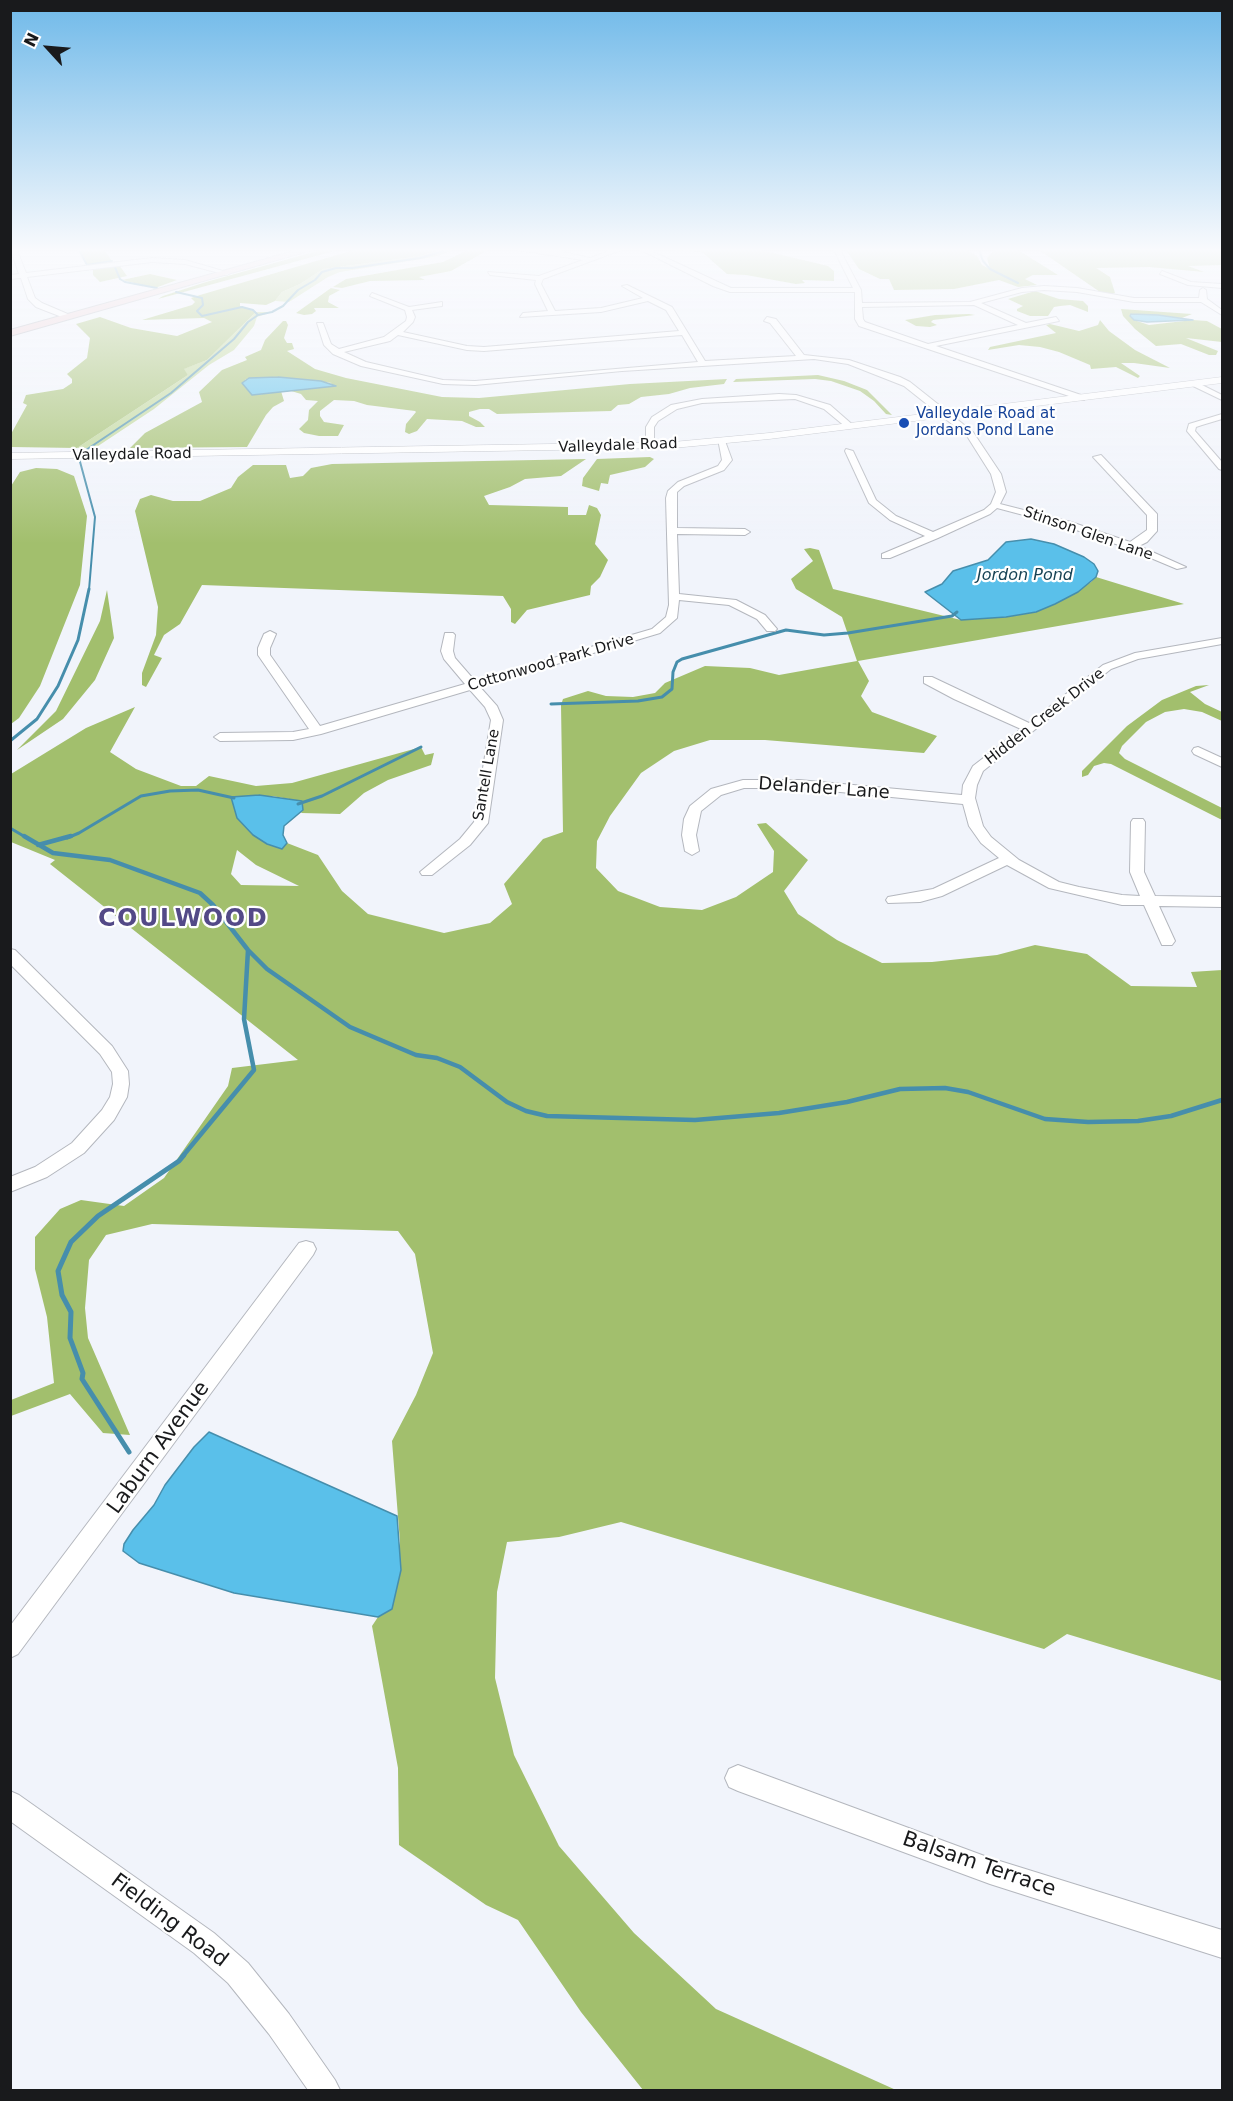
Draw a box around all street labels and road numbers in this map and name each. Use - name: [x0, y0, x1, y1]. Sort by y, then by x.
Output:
- street label: Valleydale Road: [558, 435, 678, 457]
- street label: Valleydale Road: [72, 445, 192, 465]
- street label: Stinson Glen Lane: [1021, 503, 1155, 565]
- street label: Cottonwood Park Drive: [466, 631, 636, 695]
- street label: Hidden Creek Drive: [982, 665, 1108, 769]
- street label: Santell Lane: [470, 728, 504, 822]
- street label: Delander Lane: [758, 774, 890, 804]
- street label: Laburn Avenue: [103, 1377, 215, 1519]
- street label: Balsam Terrace: [899, 1827, 1059, 1903]
- street label: Fielding Road: [105, 1869, 233, 1973]

